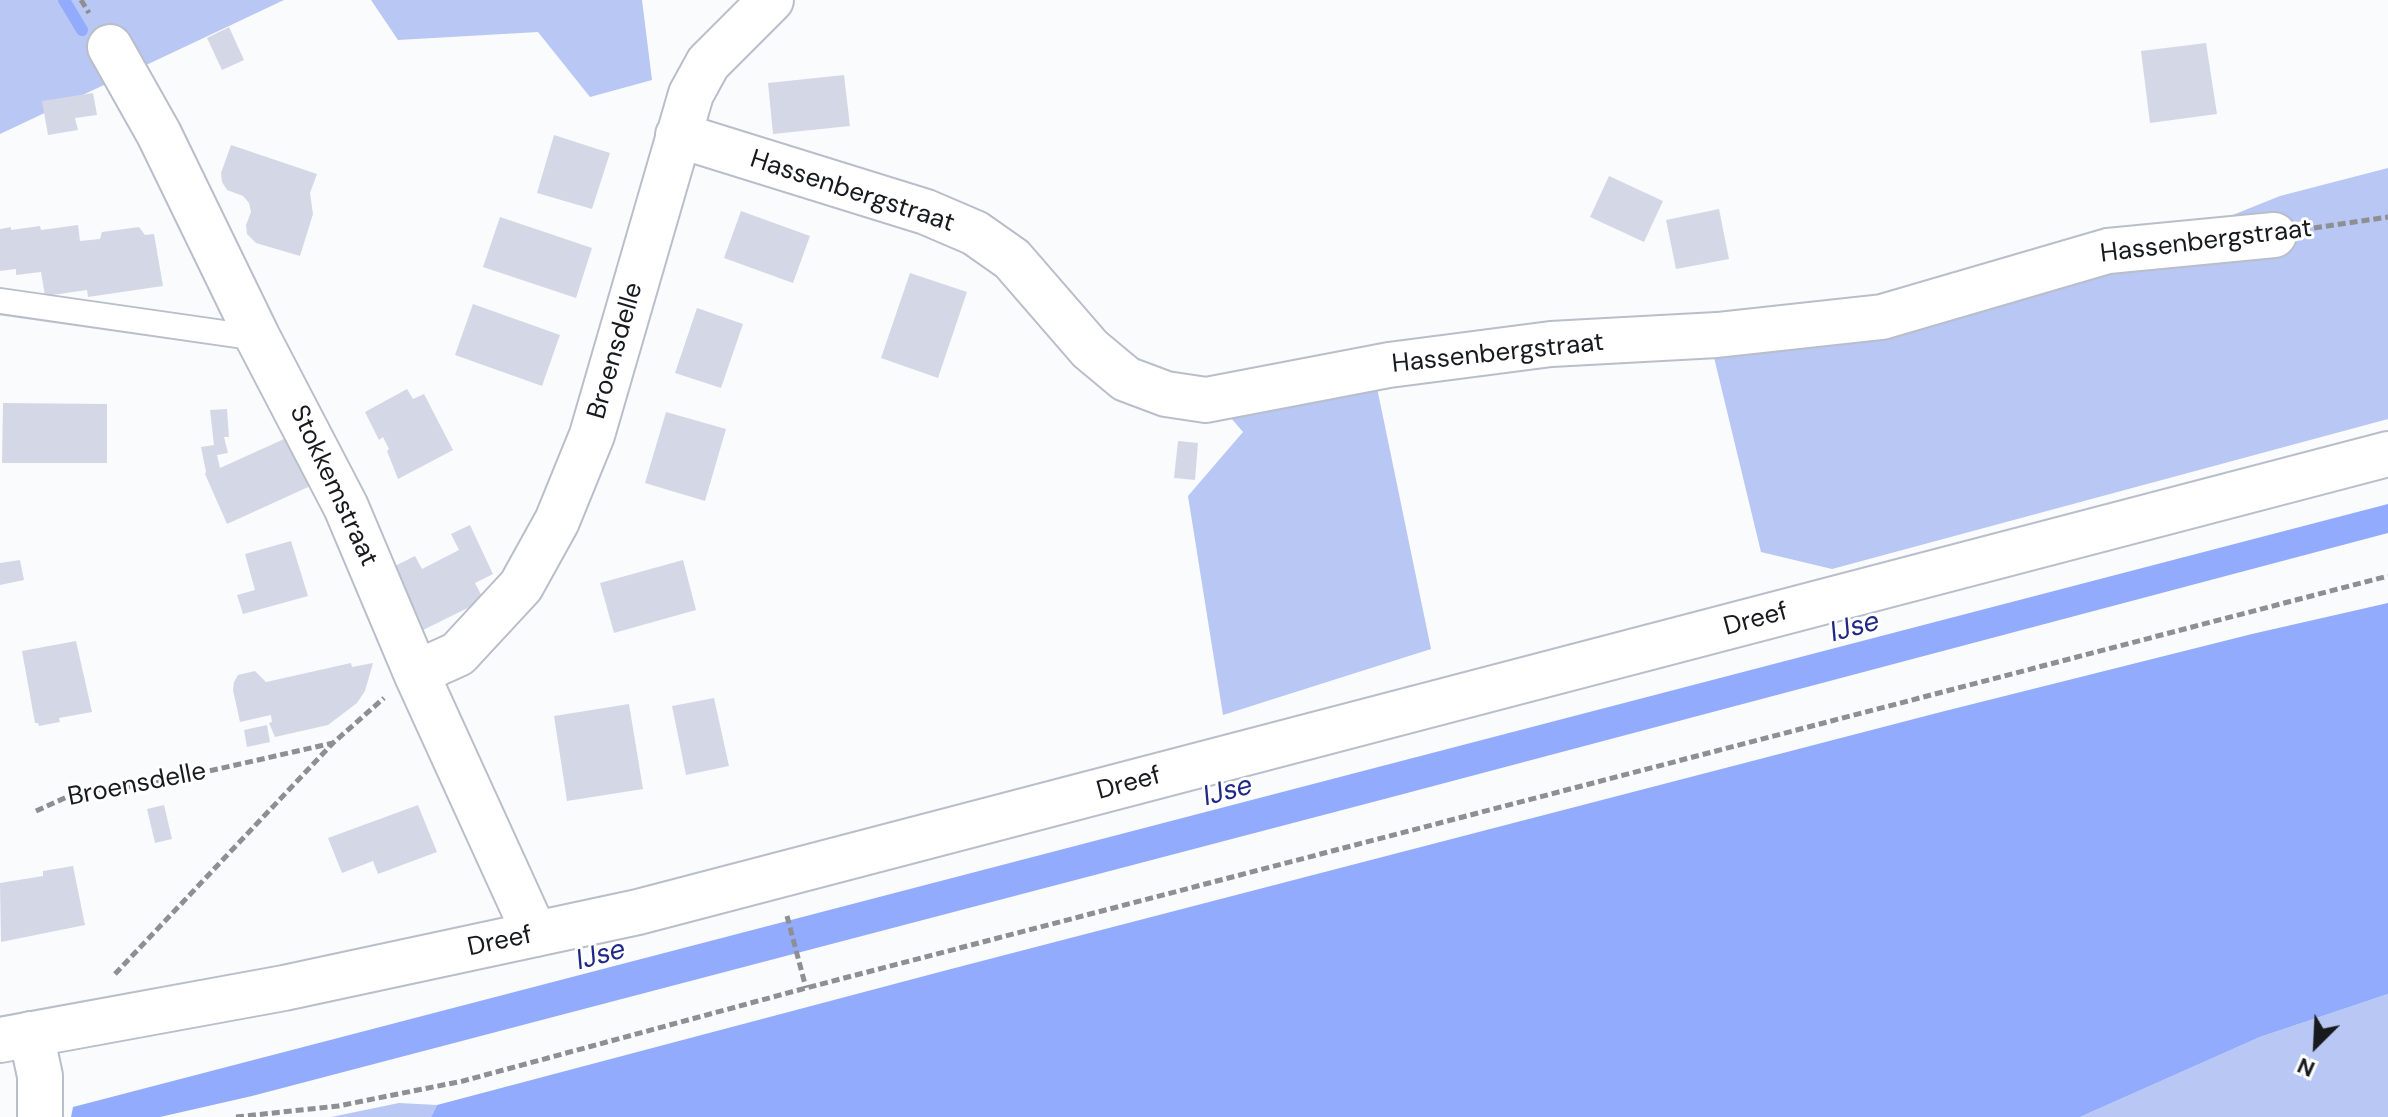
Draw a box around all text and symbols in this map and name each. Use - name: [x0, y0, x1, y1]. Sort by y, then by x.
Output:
- street label: Hassenbergstraat: [746, 144, 958, 240]
- street label: Hassenbergstraat: [2098, 214, 2314, 270]
- street label: Broensdelle: [582, 279, 650, 423]
- street label: Hassenbergstraat: [1390, 327, 1606, 381]
- street label: Stokkemstraat: [282, 401, 384, 571]
- street label: Dreef: [1720, 596, 1792, 644]
- water label: IJse: [1827, 605, 1883, 651]
- street label: Broensdelle: [65, 756, 209, 814]
- street label: Dreef: [1093, 760, 1165, 808]
- water label: IJse: [1200, 769, 1256, 815]
- street label: Dreef: [465, 920, 535, 964]
- water label: IJse: [573, 933, 629, 979]
- north arrow: [2276, 1005, 2356, 1085]
- text: N: [2293, 1051, 2319, 1084]

